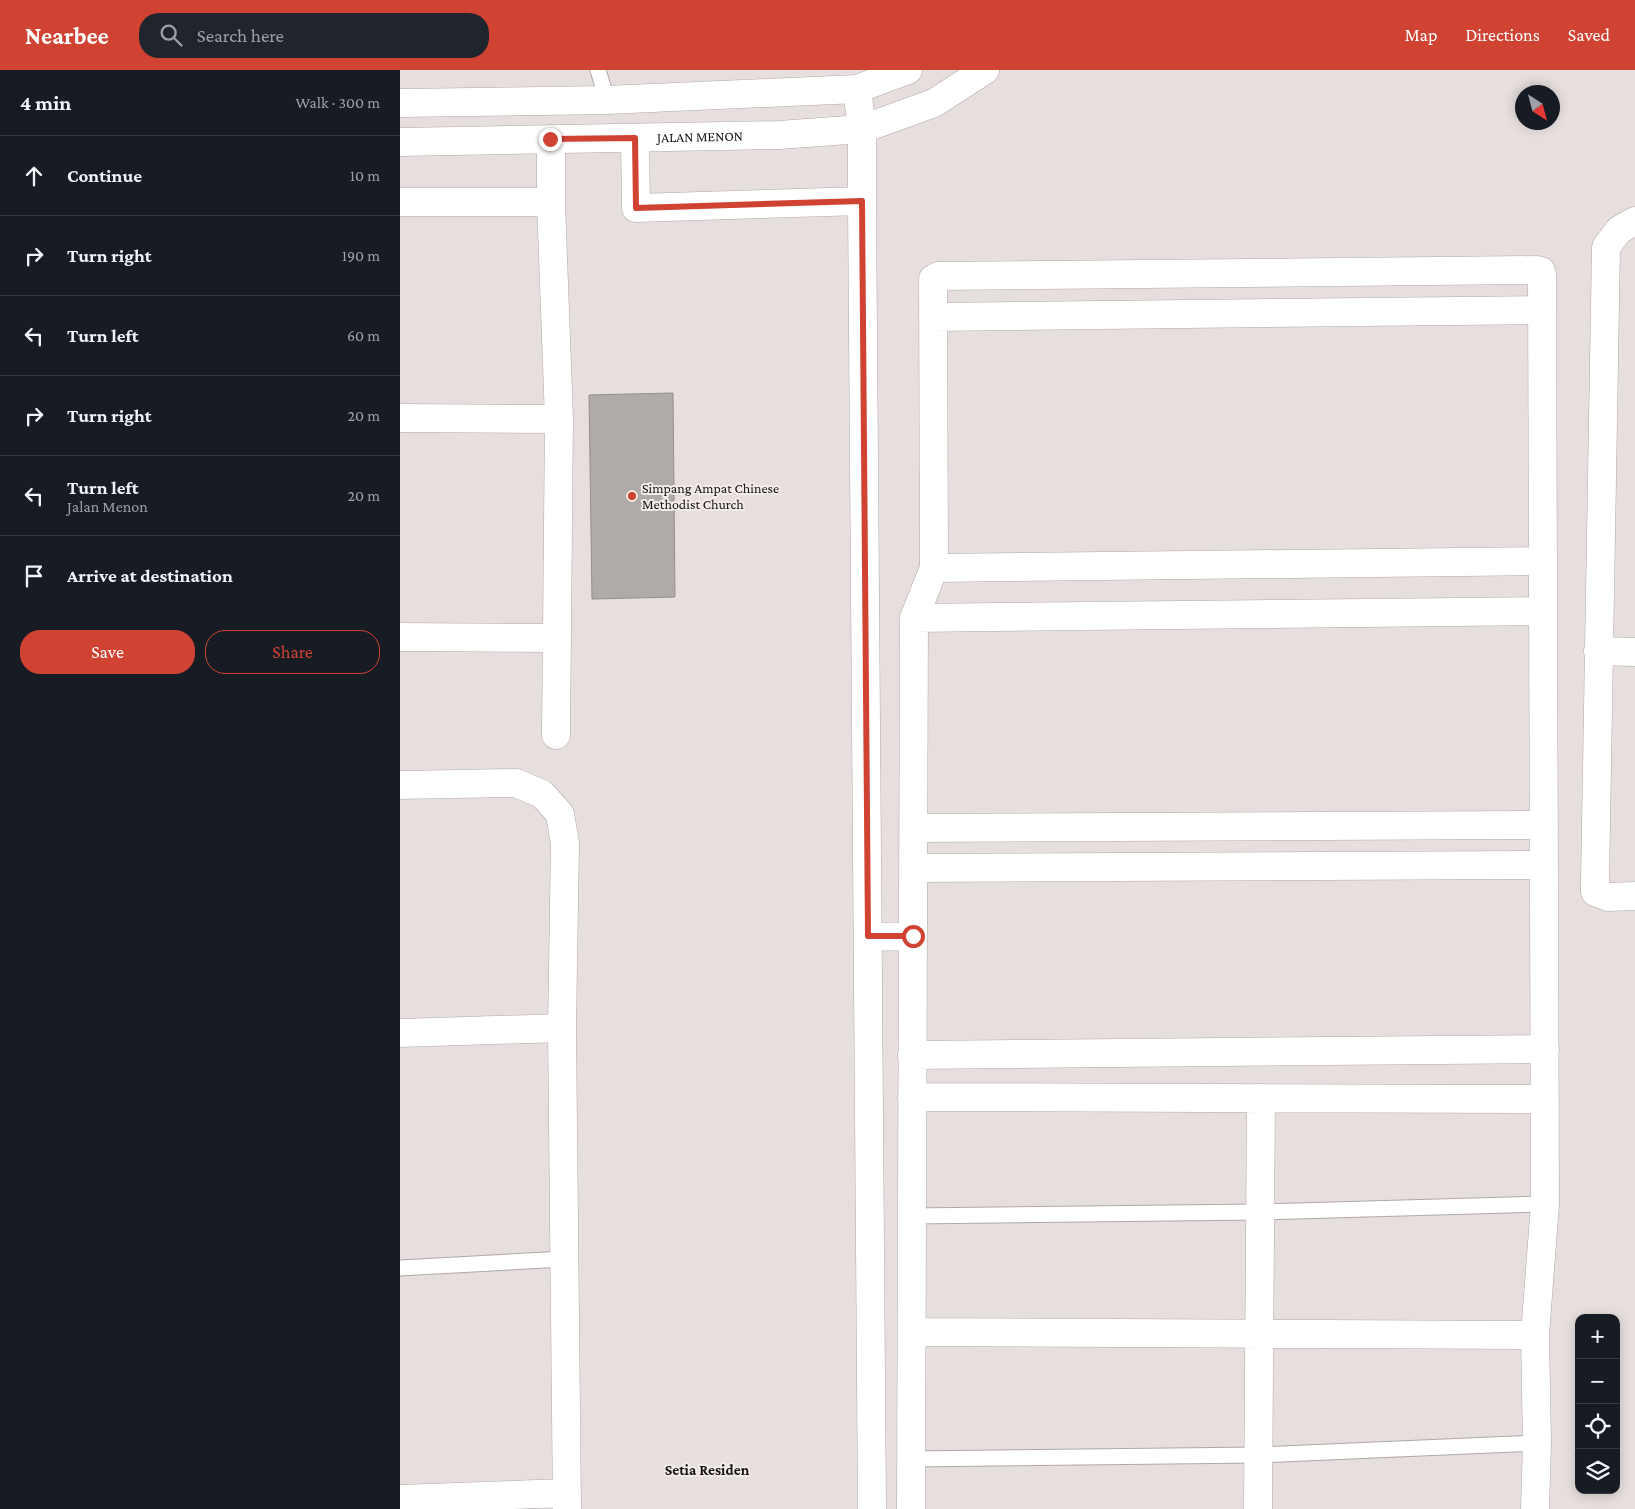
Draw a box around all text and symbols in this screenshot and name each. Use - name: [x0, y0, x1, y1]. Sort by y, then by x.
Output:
- search box: [139, 13, 489, 58]
- icon: search: [157, 21, 185, 49]
- text: Nearbee: [25, 22, 109, 49]
- text: Search here: [197, 25, 284, 46]
- text: Map: [1405, 25, 1437, 45]
- text: Directions: [1465, 25, 1540, 45]
- text: Saved: [1568, 25, 1610, 45]
- north arrow: [1515, 85, 1560, 130]
- text: 4 min: [20, 91, 71, 115]
- text: Walk · 300 m: [295, 94, 380, 111]
- route end: [539, 128, 562, 151]
- street label: JALAN MENON: [655, 128, 743, 145]
- icon: ahead: [20, 162, 48, 190]
- text: Continue: [67, 165, 142, 186]
- text: 10 m: [350, 167, 380, 184]
- icon: right: [20, 242, 48, 270]
- text: Turn right: [67, 245, 152, 266]
- text: 190 m: [342, 247, 380, 264]
- icon: left: [20, 322, 48, 350]
- text: Turn left: [67, 325, 139, 346]
- text: 60 m: [347, 327, 380, 344]
- icon: right: [20, 402, 48, 430]
- text: Turn right: [67, 405, 152, 426]
- text: 20 m: [347, 407, 380, 424]
- text: Turn left: [67, 477, 139, 498]
- place label: Simpang Ampat Chinese Methodist Church: [642, 480, 779, 512]
- icon: left: [20, 482, 48, 510]
- text: 20 m: [347, 487, 380, 504]
- marker: Simpang Ampat Chinese Methodist Church: [626, 490, 638, 502]
- text: Jalan Menon: [67, 498, 148, 515]
- icon: arrive: [20, 562, 48, 590]
- text: Arrive at destination: [67, 565, 233, 586]
- button: Save: [20, 630, 195, 674]
- button: Share: [205, 630, 380, 674]
- route start: [902, 925, 925, 948]
- map controls: [1575, 1314, 1620, 1494]
- button: +: [1575, 1314, 1620, 1359]
- button: −: [1575, 1359, 1620, 1404]
- button: locate: [1575, 1404, 1620, 1449]
- button: layers: [1575, 1449, 1620, 1494]
- district label: Setia Residen: [665, 1462, 750, 1478]

